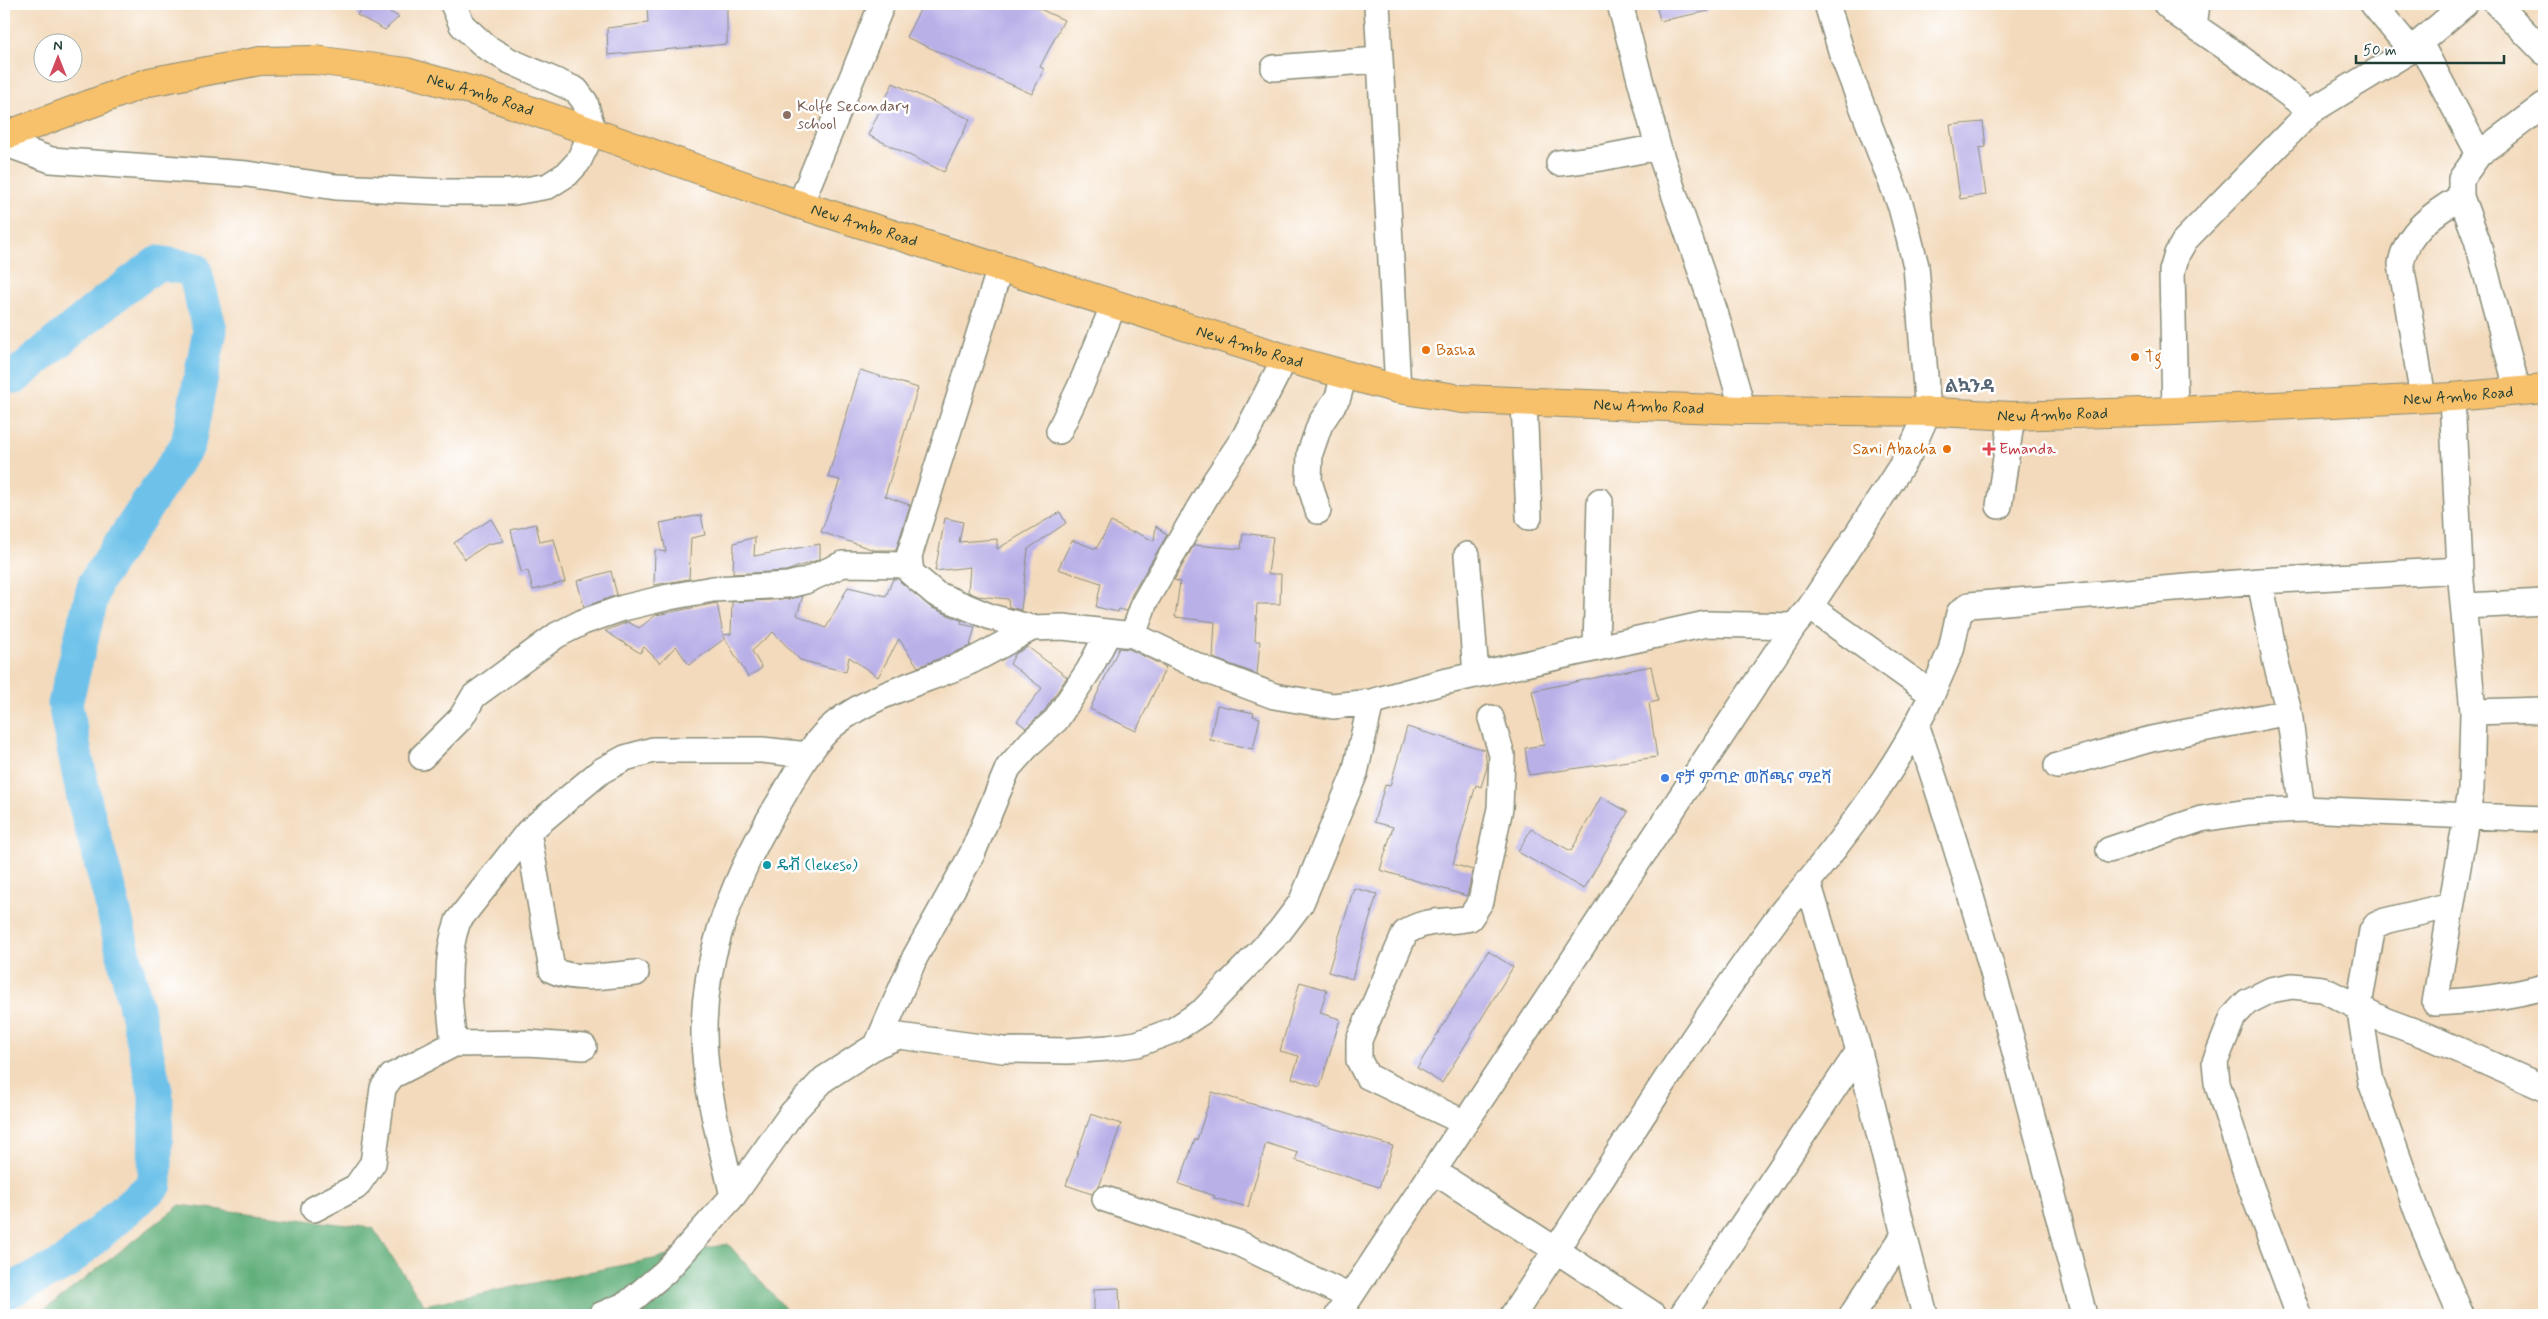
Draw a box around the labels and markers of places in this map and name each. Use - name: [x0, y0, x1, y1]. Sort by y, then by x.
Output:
- place label: Kolfe Secondary school: [797, 96, 909, 135]
- marker: Kolfe Secondary school: [781, 109, 793, 121]
- place label: Basha: [1436, 340, 1476, 361]
- marker: Basha: [1420, 344, 1432, 356]
- place label: Tg: [2145, 347, 2162, 369]
- marker: Tg: [2129, 351, 2141, 363]
- place label: Sani Abacha: [1852, 439, 1937, 460]
- place label: Emanda: [1999, 439, 2056, 460]
- marker: Sani Abacha: [1941, 443, 1953, 455]
- marker: Emanda: [1983, 443, 1995, 455]
- place label: ኖቻ ምጣድ መሸጫና ማደሻ: [1675, 768, 1831, 789]
- marker: ኖቻ ምጣድ መሸጫና ማደሻ: [1659, 772, 1671, 784]
- place label: ዴቭ (lekeso): [777, 855, 858, 876]
- marker: ዴቭ (lekeso): [761, 859, 773, 871]

